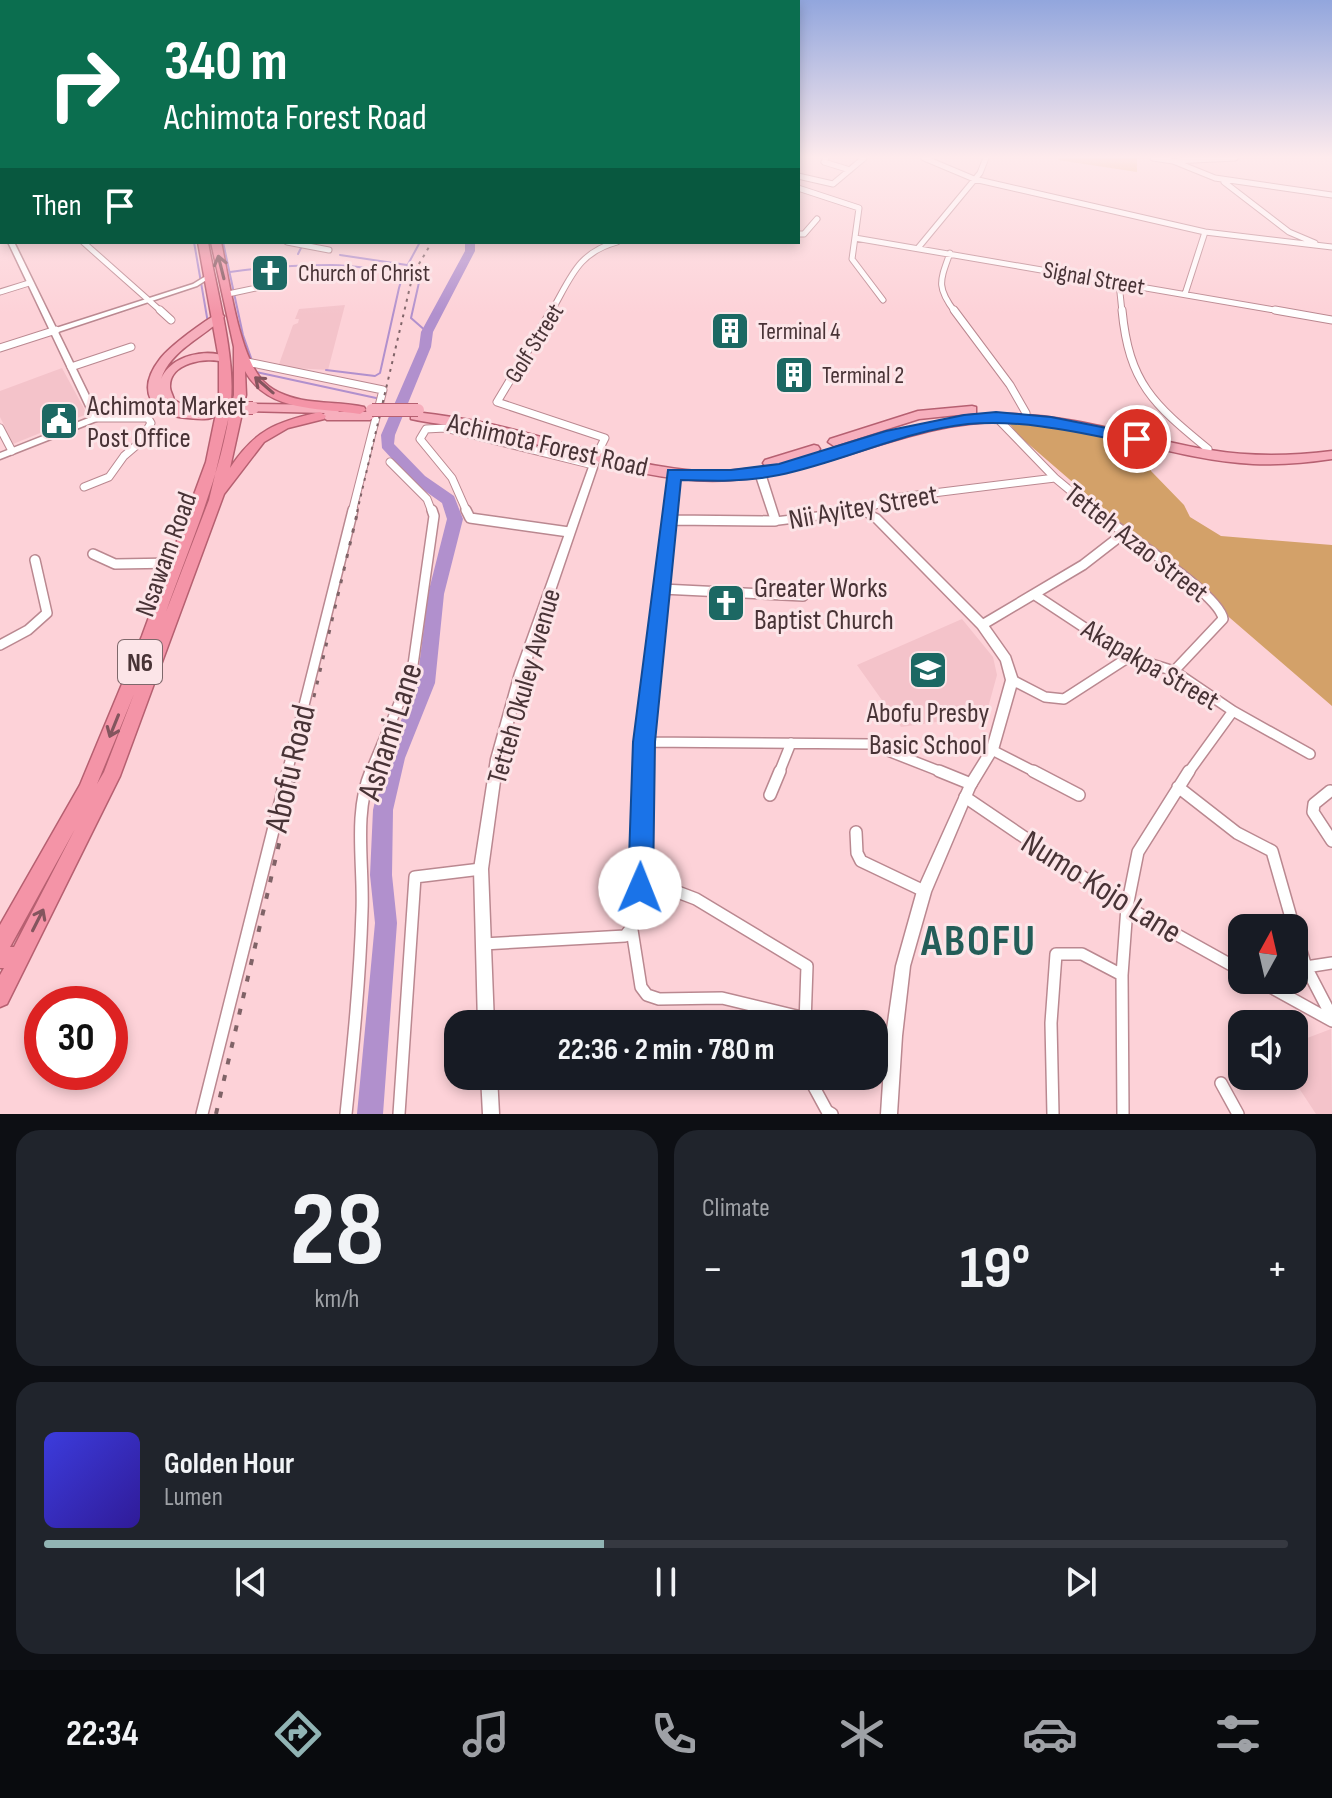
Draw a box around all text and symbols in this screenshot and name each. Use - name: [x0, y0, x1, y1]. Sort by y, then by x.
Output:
- text: 340 m: [164, 29, 288, 96]
- icon: right: [32, 32, 136, 136]
- text: Achimota Forest Road: [164, 97, 427, 140]
- icon: arrive: [98, 184, 142, 228]
- text: Then: [32, 188, 82, 224]
- church icon: Church of Christ: [249, 252, 291, 294]
- one-way arrow: [213, 255, 228, 281]
- street label: Signal Street: [1041, 255, 1147, 302]
- place label: Church of Christ: [298, 259, 430, 288]
- street label: Golf Street: [499, 298, 570, 388]
- building icon: Terminal 4: [709, 310, 751, 352]
- place label: Terminal 4: [758, 317, 840, 346]
- building icon: Terminal 2: [773, 354, 815, 396]
- place label: Terminal 2: [822, 361, 904, 390]
- one-way arrow: [254, 376, 274, 394]
- place label: Achimota Market Post Office: [86, 390, 246, 455]
- public building icon: Achimota Market Post Office: [38, 400, 80, 442]
- pin: [1103, 405, 1171, 473]
- street label: Achimota Forest Road: [443, 406, 651, 485]
- icon: arrive: [1115, 417, 1159, 461]
- street label: Tetteh Azao Street: [1058, 477, 1215, 610]
- street label: Nii Ayitey Street: [786, 478, 940, 537]
- street label: Nsawam Road: [129, 488, 204, 621]
- place label: Greater Works Baptist Church: [754, 572, 894, 637]
- church icon: Greater Works Baptist Church: [705, 582, 747, 624]
- street label: Tetteh Okuley Avenue: [481, 585, 568, 788]
- street label: Akapakpa Street: [1075, 612, 1225, 718]
- road number: N6: [118, 640, 162, 684]
- school or university icon: Abofu Presby Basic School: [907, 649, 949, 691]
- street label: Ashami Lane: [349, 658, 432, 806]
- place label: Abofu Presby Basic School: [866, 697, 990, 762]
- street label: Abofu Road: [256, 701, 325, 837]
- one-way arrow: [106, 713, 121, 738]
- street label: Numo Kojo Lane: [1013, 822, 1189, 953]
- position arrow: [598, 846, 682, 930]
- one-way arrow: [30, 908, 46, 932]
- north arrow: [1228, 914, 1308, 994]
- map controls: [1228, 914, 1308, 1090]
- district label: ABOFU: [920, 915, 1037, 968]
- speed limit sign: 30: [24, 986, 128, 1090]
- button: sound: [1228, 1010, 1308, 1090]
- text: 22:36 · 2 min · 780 m: [558, 1032, 774, 1068]
- text: 28: [290, 1169, 384, 1294]
- text: Climate: [702, 1193, 770, 1224]
- text: 19°: [960, 1233, 1030, 1305]
- text: −: [702, 1243, 724, 1296]
- text: +: [1266, 1243, 1288, 1296]
- text: km/h: [315, 1284, 359, 1315]
- text: Golden Hour: [164, 1446, 294, 1482]
- text: Lumen: [164, 1482, 223, 1513]
- icon: previous: [229, 1560, 273, 1604]
- icon: pause: [644, 1560, 688, 1604]
- icon: next: [1059, 1560, 1103, 1604]
- icon: directions: [270, 1706, 326, 1762]
- icon: music: [458, 1706, 514, 1762]
- icon: phone: [646, 1706, 702, 1762]
- icon: climate: [834, 1706, 890, 1762]
- icon: car: [1022, 1706, 1078, 1762]
- icon: filters: [1210, 1706, 1266, 1762]
- text: 22:34: [66, 1713, 138, 1756]

